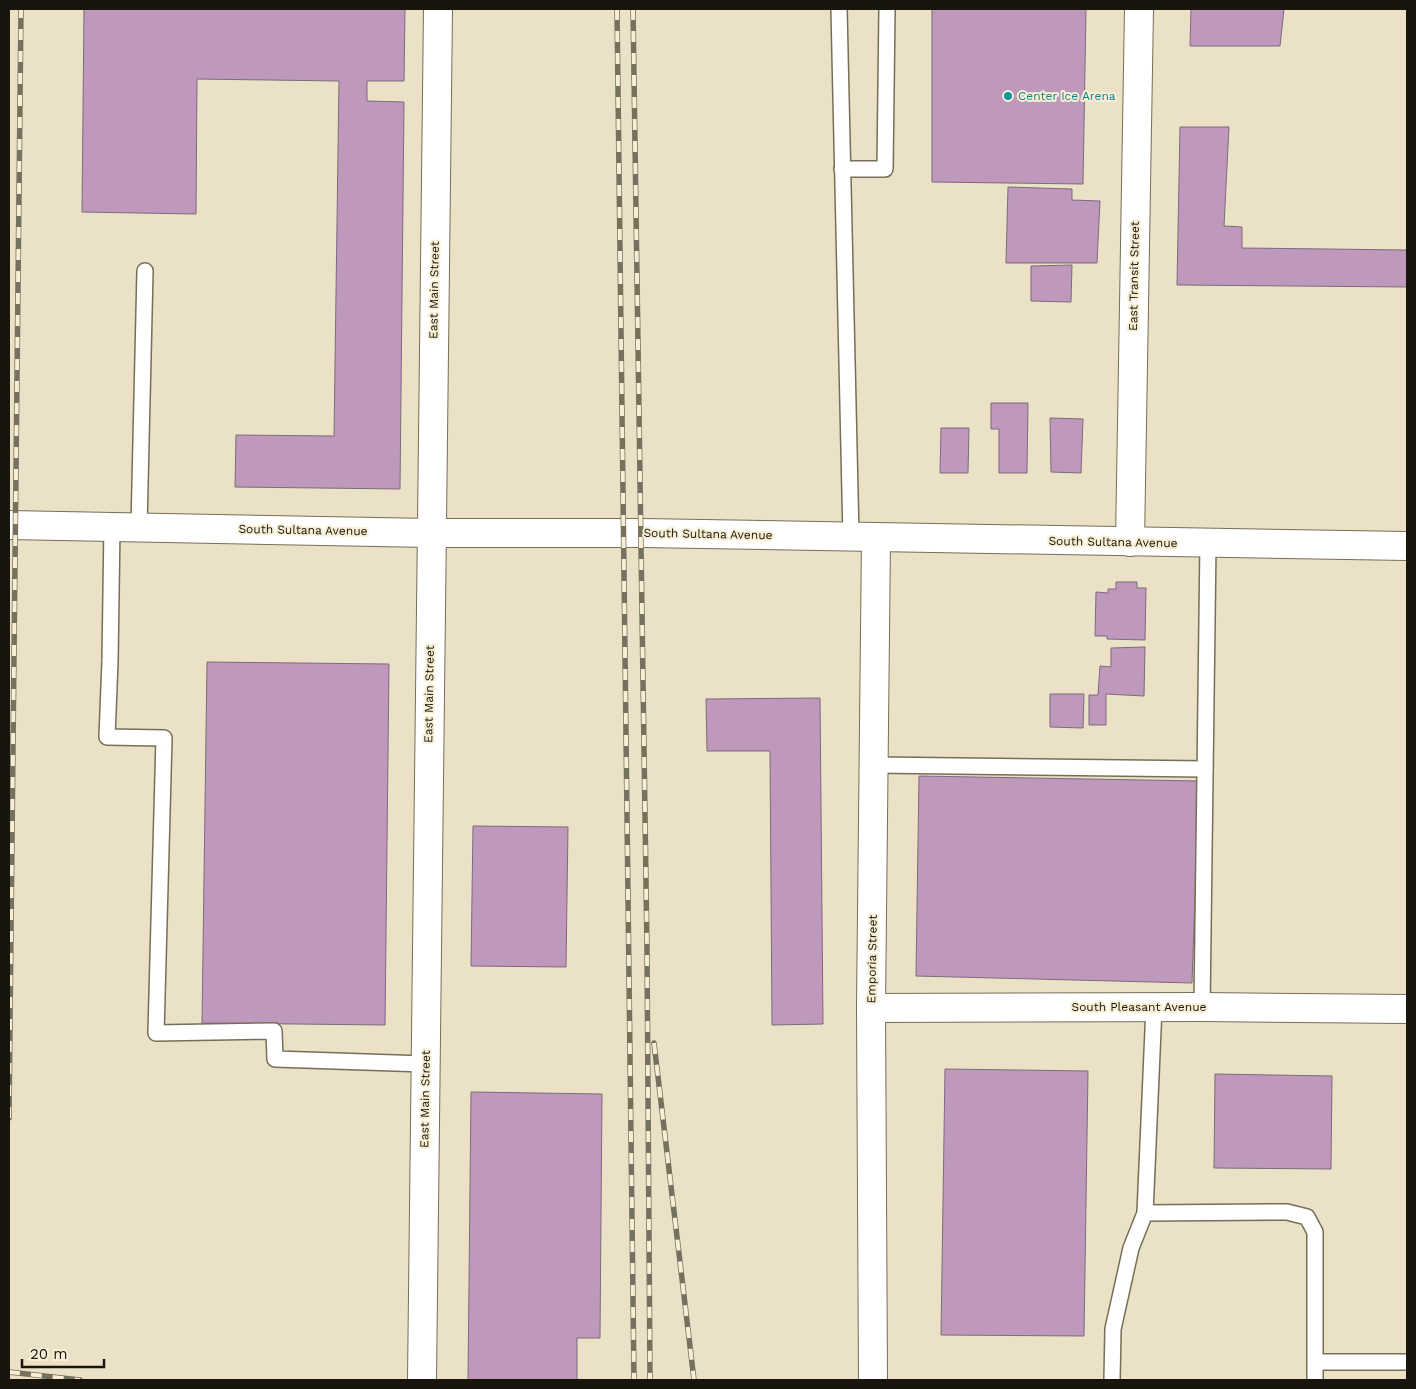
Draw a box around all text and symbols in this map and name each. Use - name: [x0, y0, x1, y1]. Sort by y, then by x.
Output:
- place label: Center Ice Arena: [1018, 89, 1116, 103]
- marker: Center Ice Arena: [1002, 90, 1014, 102]
- street label: East Transit Street: [1126, 221, 1142, 331]
- street label: East Main Street: [426, 241, 442, 339]
- street label: South Sultana Avenue: [238, 522, 368, 538]
- street label: South Sultana Avenue: [643, 526, 773, 542]
- street label: South Sultana Avenue: [1048, 534, 1178, 550]
- street label: East Main Street: [421, 645, 437, 743]
- street label: Emporia Street: [864, 915, 880, 1003]
- street label: South Pleasant Avenue: [1071, 1000, 1207, 1014]
- street label: East Main Street: [417, 1050, 433, 1148]
- scale bar: [22, 1336, 105, 1368]
- text: 20 m: [30, 1345, 68, 1363]

